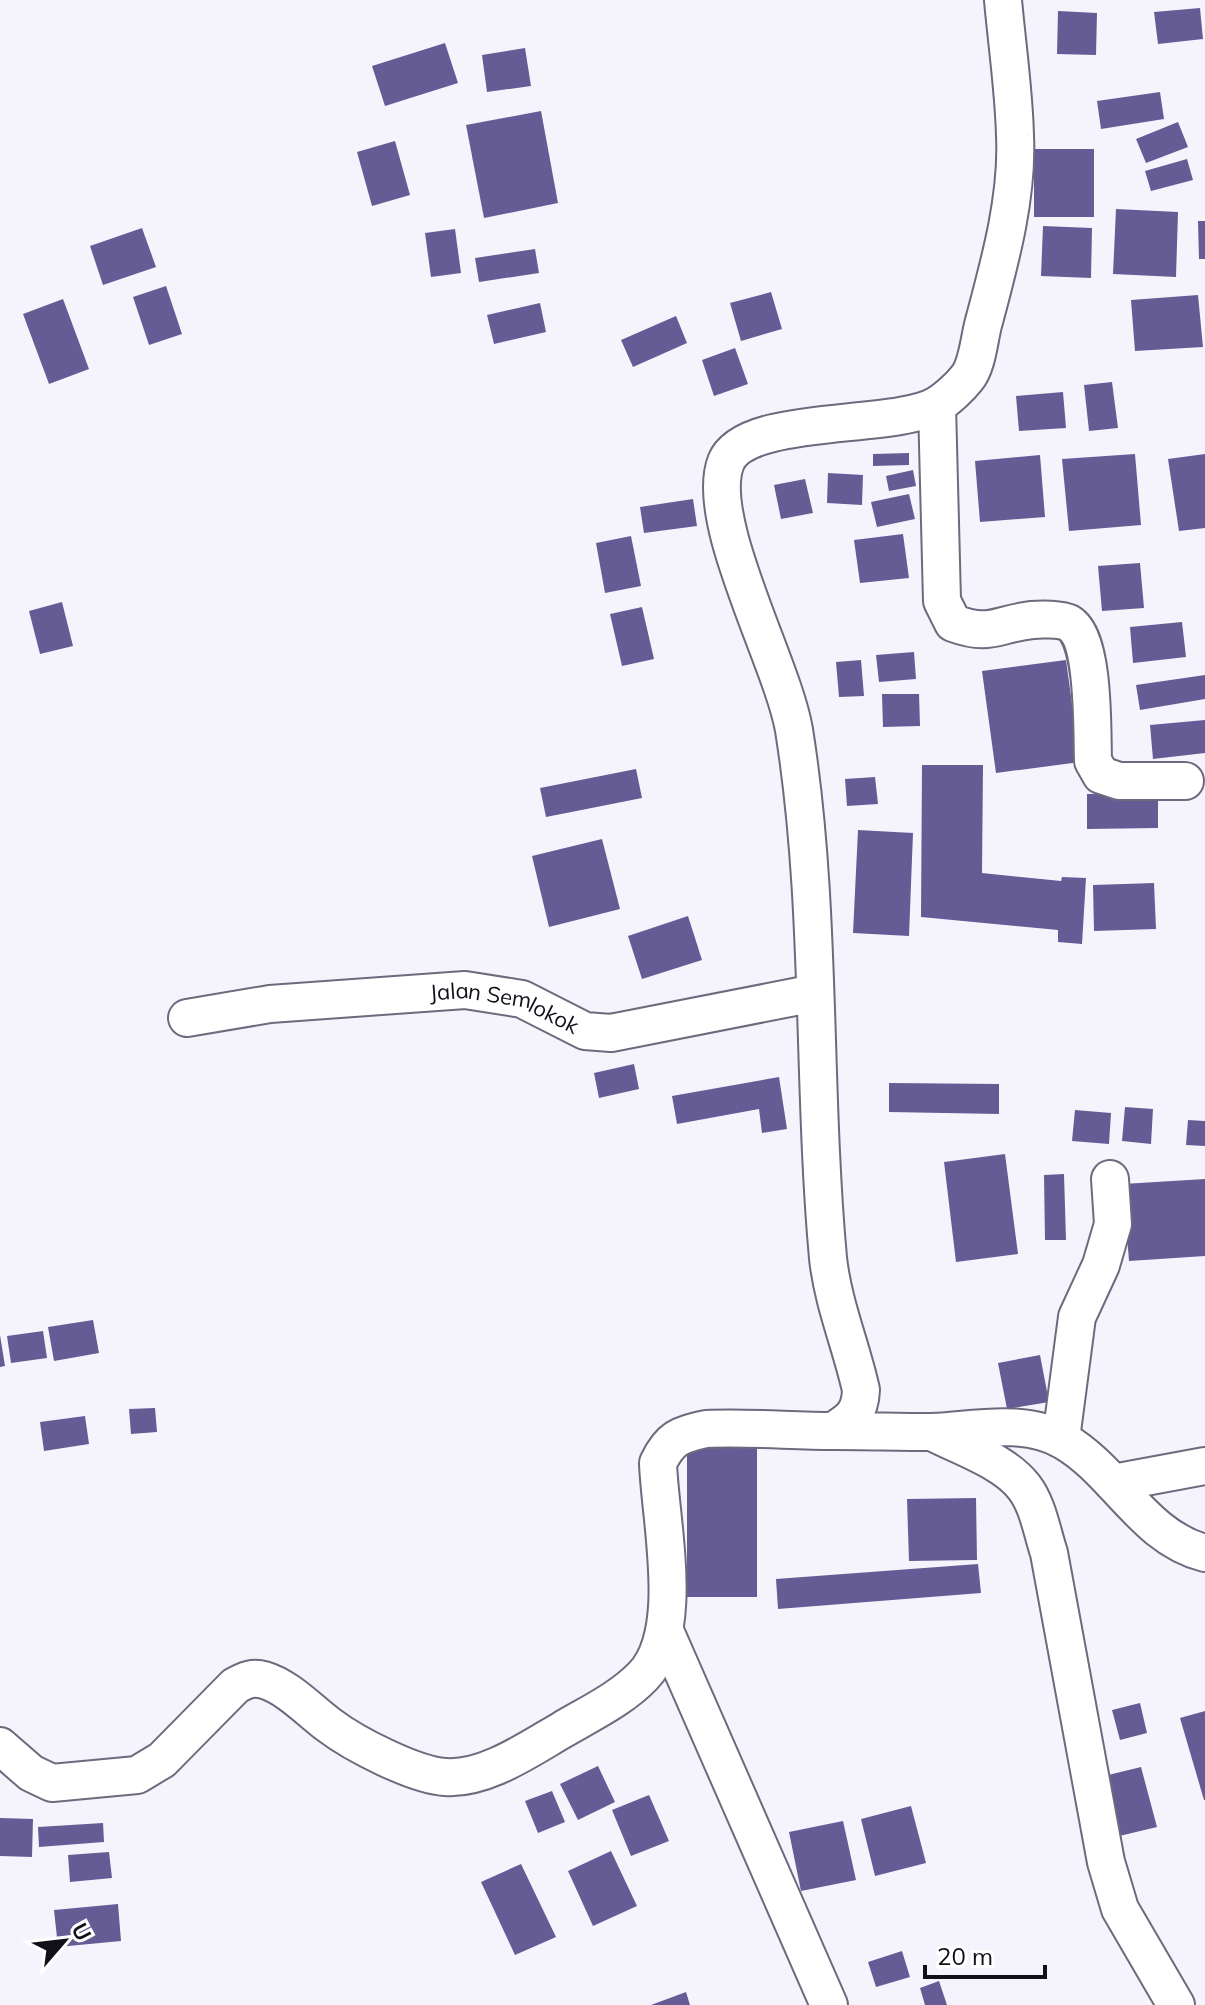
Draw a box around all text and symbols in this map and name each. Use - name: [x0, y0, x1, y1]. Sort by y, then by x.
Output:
- street label: Jalan Semlokok: [429, 976, 584, 1040]
- north arrow: [24, 1901, 104, 1981]
- text: U: [65, 1918, 98, 1945]
- scale bar: [925, 1929, 1045, 1979]
- text: 20 m: [937, 1941, 993, 1971]

